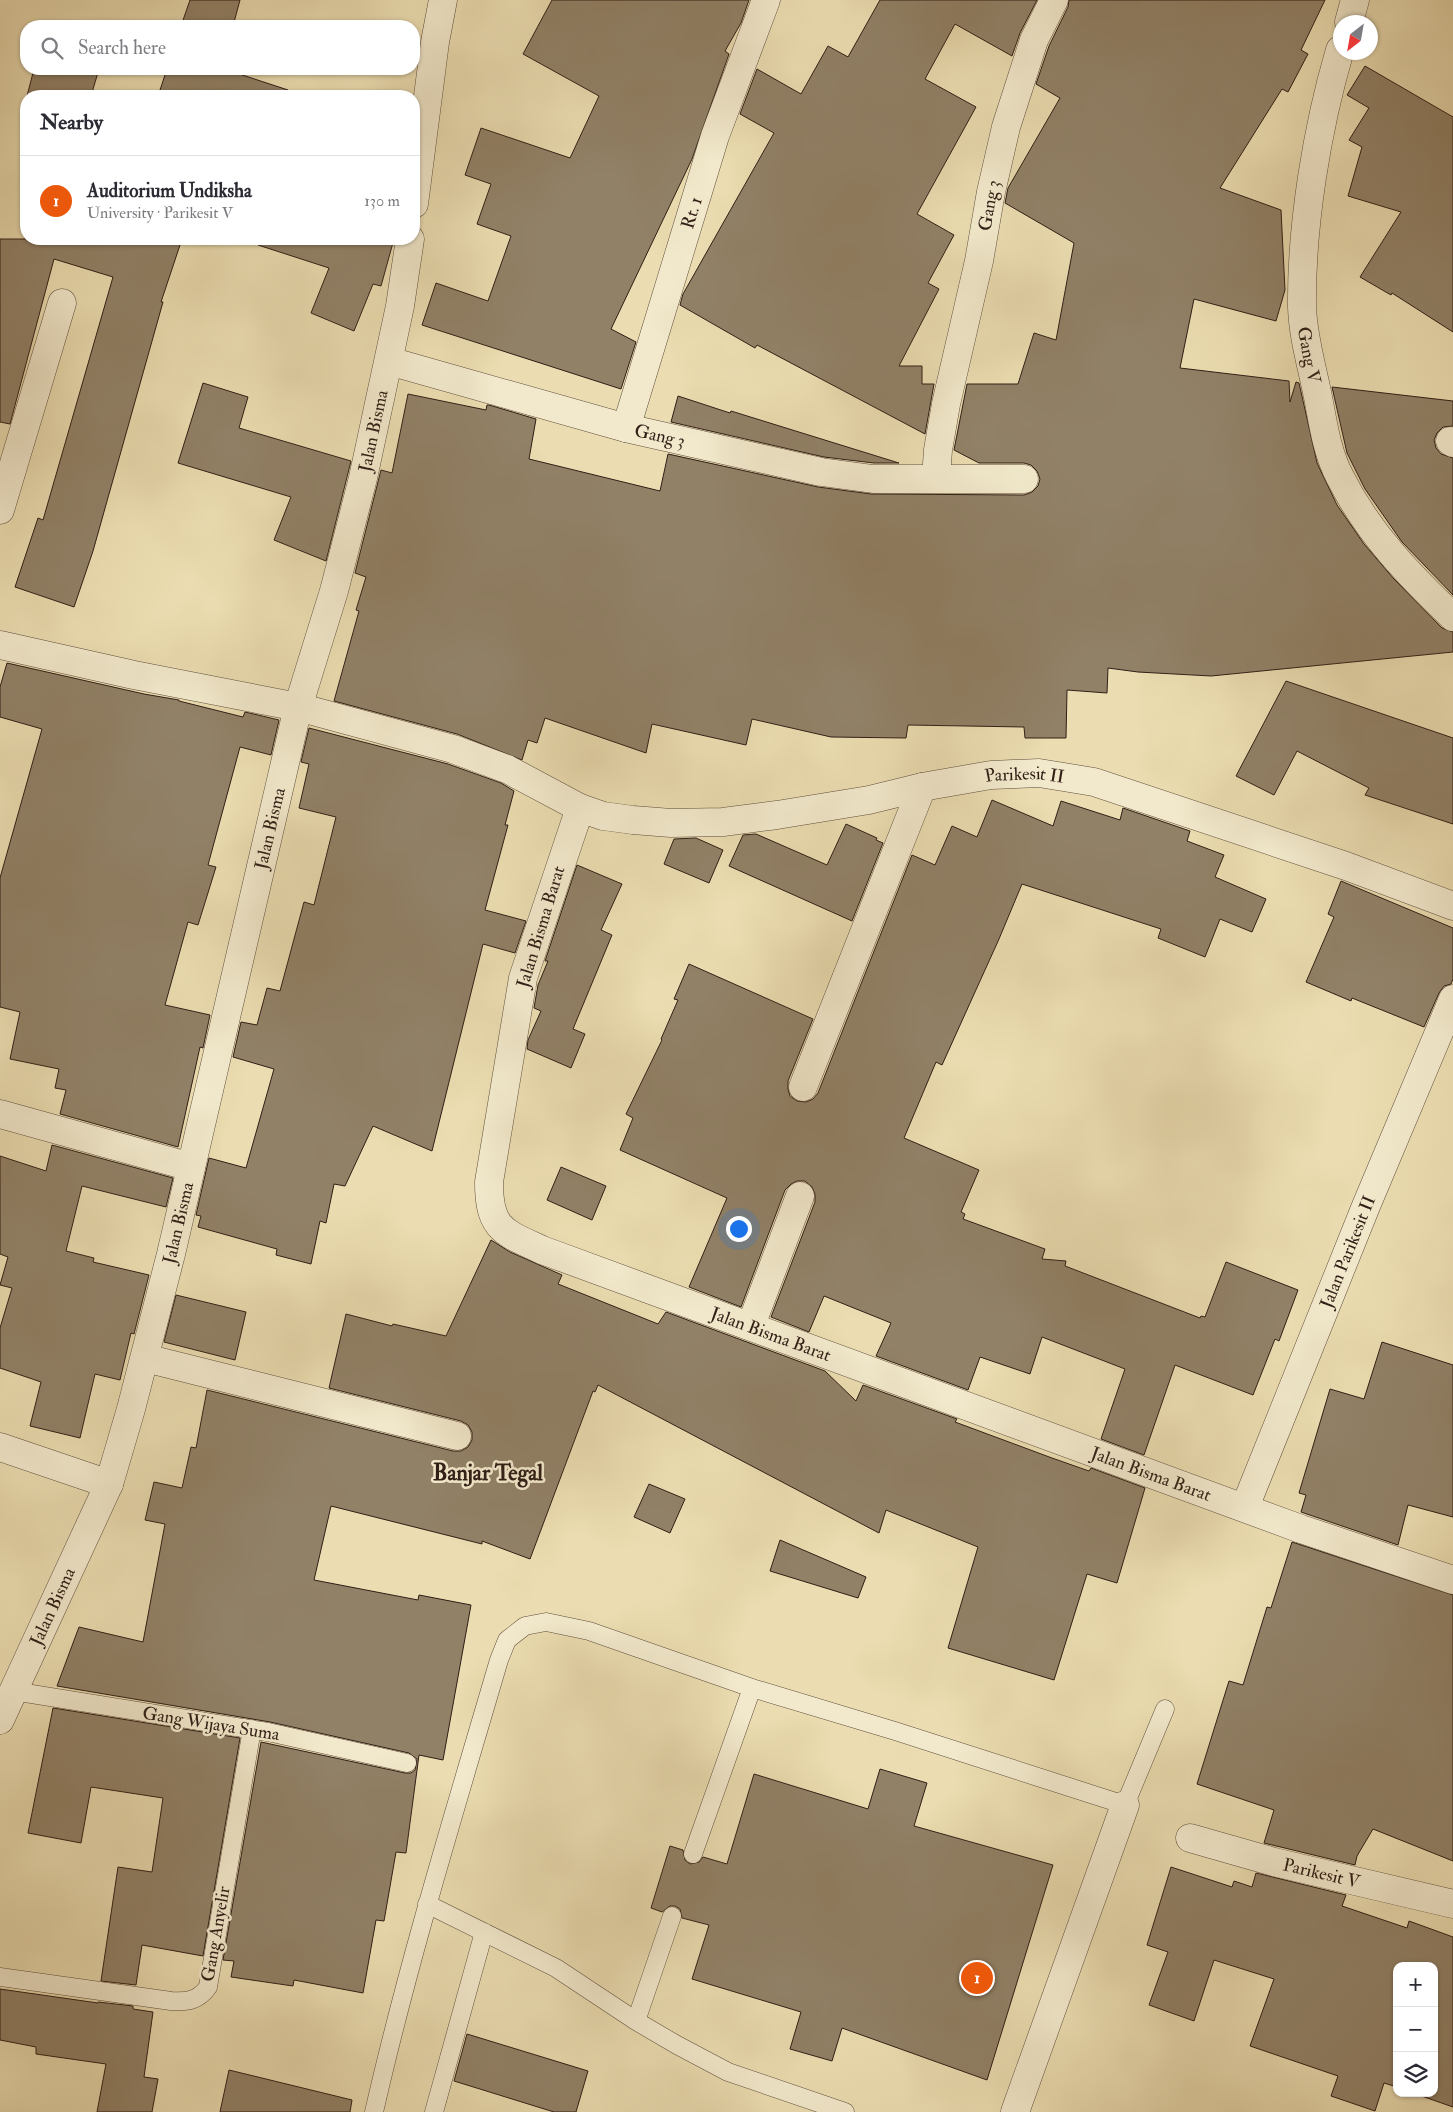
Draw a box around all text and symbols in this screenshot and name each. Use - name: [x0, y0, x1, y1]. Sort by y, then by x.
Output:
- north arrow: [1333, 15, 1378, 60]
- search box: [20, 20, 420, 75]
- icon: search: [38, 34, 66, 62]
- text: Search here: [78, 36, 166, 60]
- text: Nearby: [40, 109, 103, 136]
- street label: Gang 3: [973, 178, 1005, 233]
- text: Auditorium Undiksha: [87, 179, 252, 203]
- text: 1: [53, 191, 59, 211]
- text: 130 m: [364, 191, 400, 211]
- street label: Rt. 1: [676, 194, 707, 232]
- text: University · Parikesit V: [87, 203, 233, 223]
- street label: Gang V: [1292, 325, 1326, 387]
- street label: Jalan Bisma: [353, 387, 393, 475]
- street label: Gang 3: [632, 419, 687, 453]
- street label: Parikesit II: [983, 761, 1066, 788]
- street label: Jalan Bisma: [249, 785, 291, 873]
- street label: Jalan Bisma Barat: [511, 863, 571, 992]
- street label: Jalan Bisma: [157, 1179, 199, 1267]
- street label: Jalan Parikesit II: [1314, 1192, 1381, 1312]
- your location: [726, 1216, 752, 1242]
- street label: Jalan Bisma Barat: [707, 1301, 834, 1367]
- street label: Jalan Bisma Barat: [1087, 1441, 1215, 1507]
- district label: Banjar Tegal: [433, 1459, 543, 1488]
- street label: Jalan Bisma: [24, 1563, 81, 1650]
- street label: Gang Wijaya Suma: [141, 1702, 282, 1746]
- street label: Parikesit V: [1281, 1853, 1363, 1894]
- street label: Gang Anyelir: [196, 1884, 236, 1983]
- pin: 1: [961, 1959, 993, 1997]
- map controls: [1393, 1962, 1438, 2097]
- button: +: [1393, 1962, 1438, 2007]
- button: −: [1393, 2007, 1438, 2052]
- button: layers: [1393, 2052, 1438, 2097]

